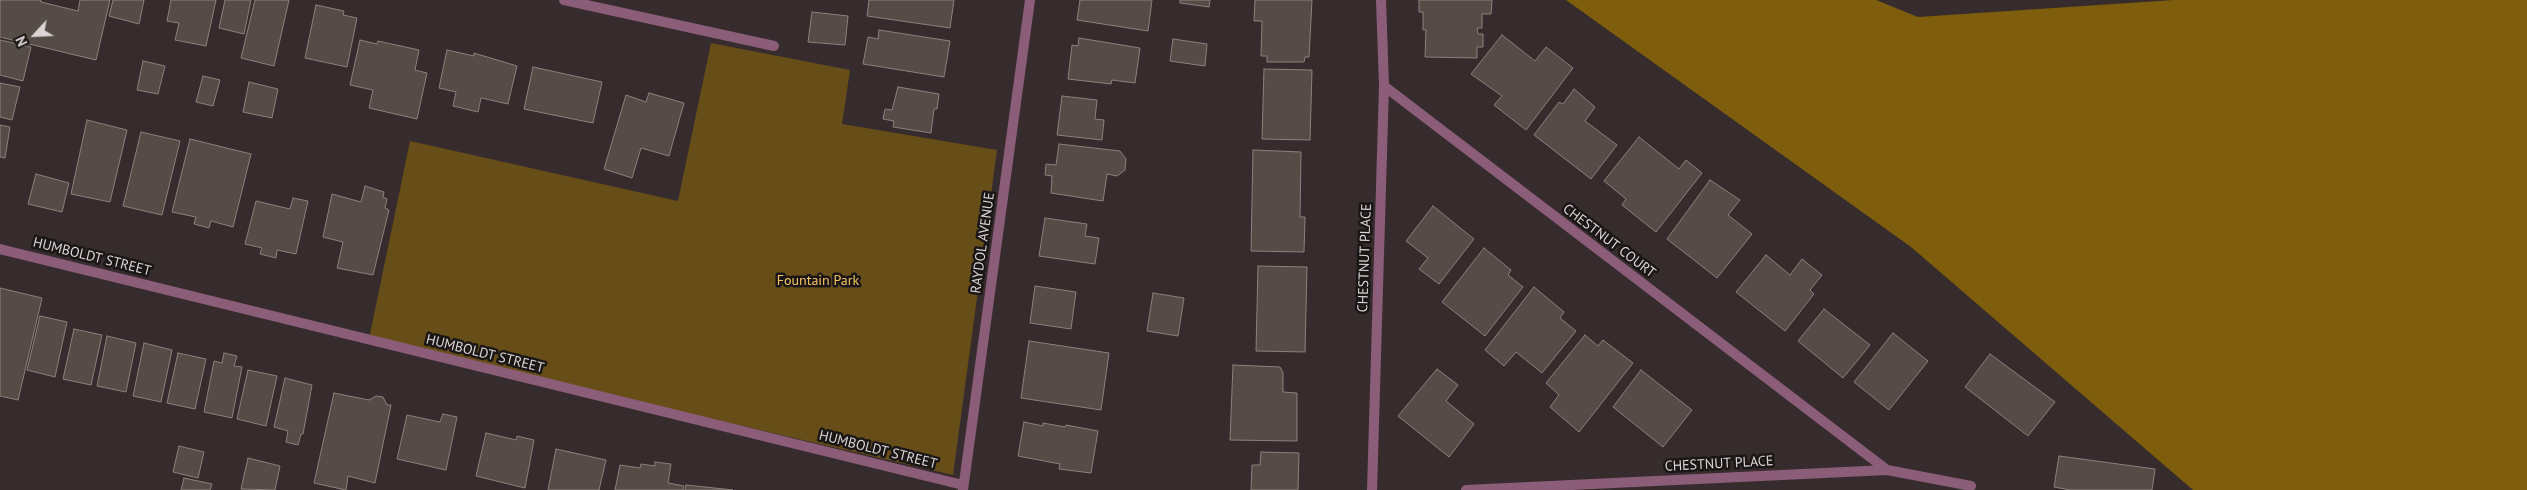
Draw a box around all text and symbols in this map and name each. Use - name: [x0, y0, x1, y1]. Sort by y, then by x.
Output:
- north arrow: [10, 10, 60, 60]
- text: N: [11, 33, 32, 49]
- street label: RAYDOL AVENUE: [968, 191, 998, 295]
- street label: CHESTNUT COURT: [1559, 201, 1659, 281]
- street label: CHESTNUT PLACE: [1355, 203, 1375, 313]
- street label: HUMBOLDT STREET: [31, 234, 153, 280]
- park label: Fountain Park: [777, 273, 859, 289]
- street label: HUMBOLDT STREET: [424, 331, 546, 377]
- street label: HUMBOLDT STREET: [817, 427, 939, 473]
- street label: CHESTNUT PLACE: [1664, 453, 1774, 475]

